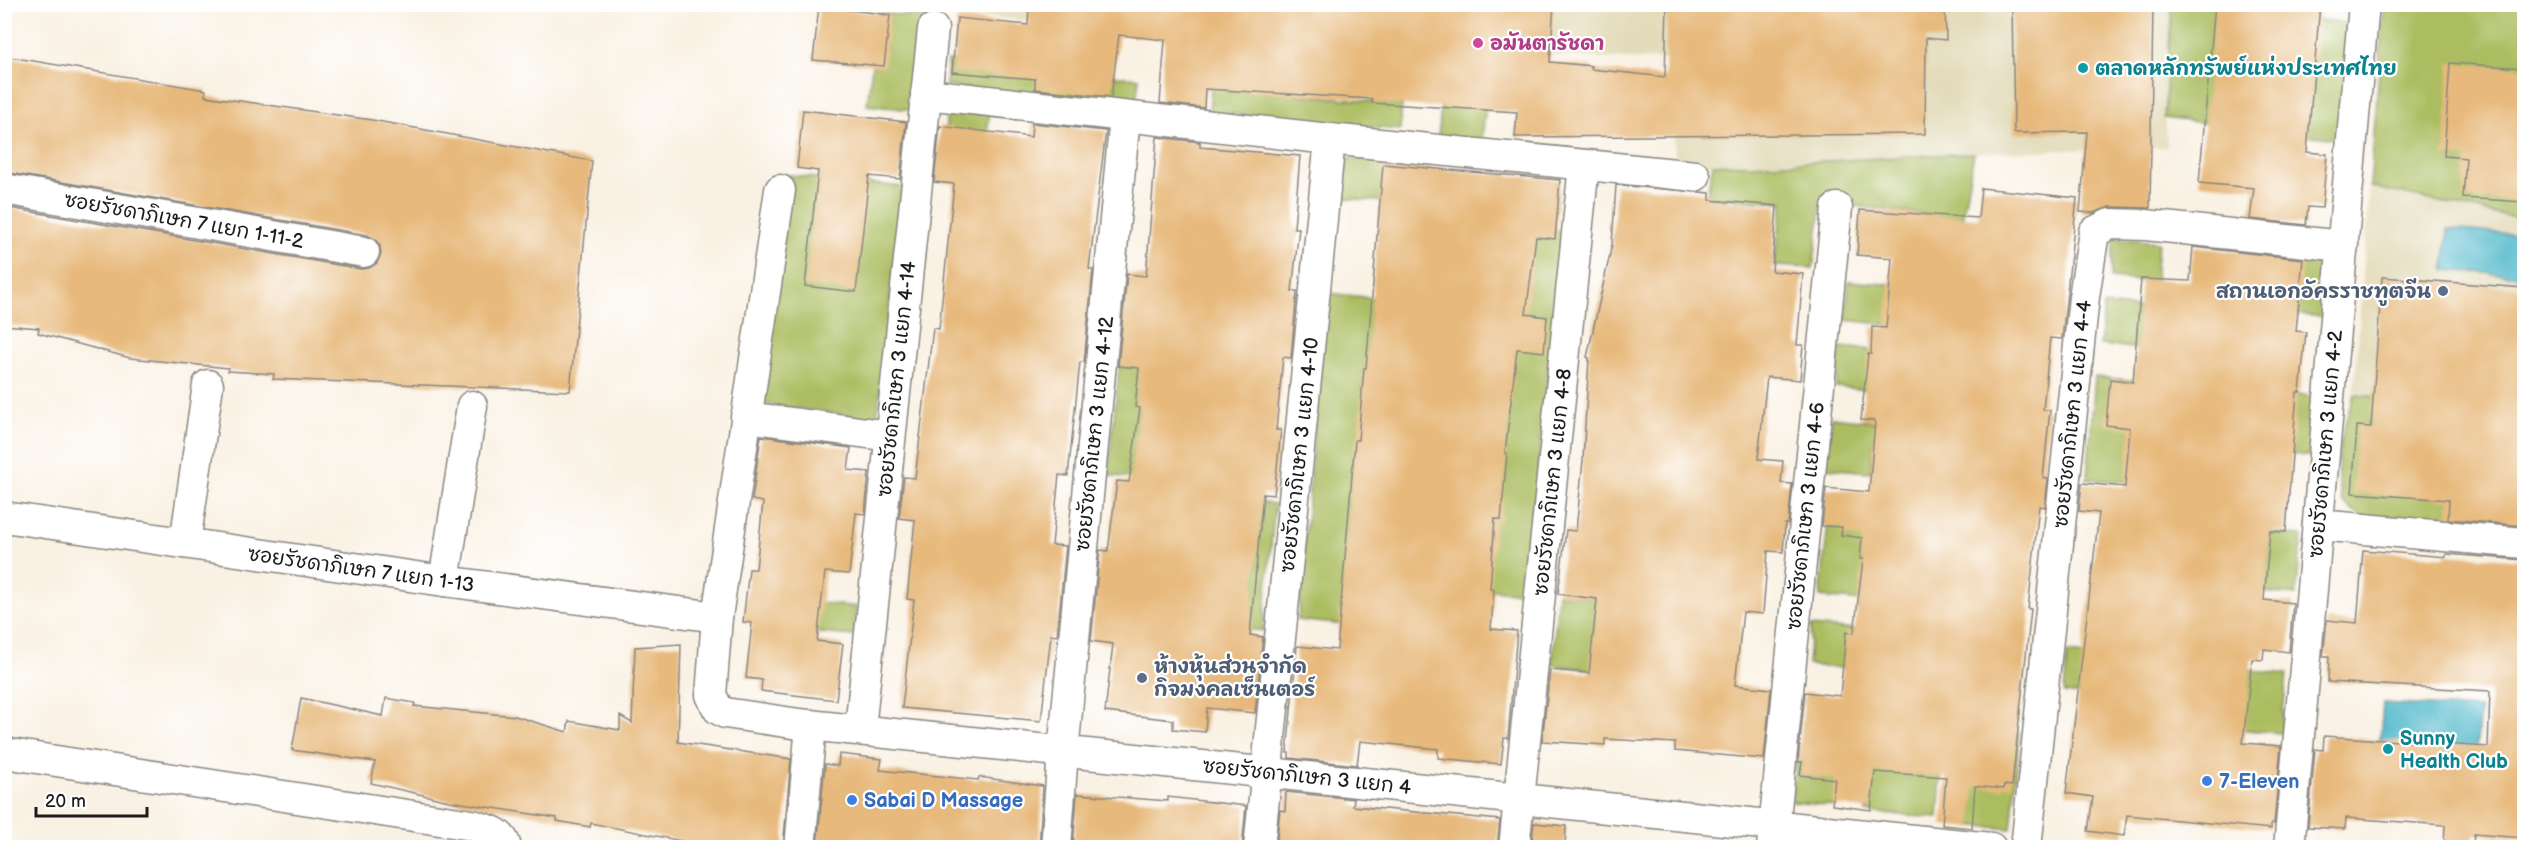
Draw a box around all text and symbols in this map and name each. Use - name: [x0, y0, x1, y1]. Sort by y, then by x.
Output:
- place label: อมันตารัชดา: [1490, 31, 1604, 56]
- marker: อมันตารัชดา: [1471, 36, 1485, 50]
- place label: ตลาดหลักทรัพย์แห่งประเทศไทย: [2095, 55, 2397, 81]
- marker: ตลาดหลักทรัพย์แห่งประเทศไทย: [2076, 61, 2090, 75]
- street label: ซอยรัชดาภิเษก 7 แยก 1-11-2: [62, 187, 306, 254]
- street label: ซอยรัชดาภิเษก 3 แยก 4-14: [872, 260, 921, 498]
- place label: สถานเอกอัครราชทูตจีน: [2216, 278, 2432, 306]
- marker: สถานเอกอัครราชทูตจีน: [2436, 284, 2450, 298]
- street label: ซอยรัชดาภิเษก 3 แยก 4-4: [2048, 299, 2097, 529]
- street label: ซอยรัชดาภิเษก 3 แยก 4-12: [1070, 315, 1119, 553]
- street label: ซอยรัชดาภิเษก 3 แยก 4-2: [2303, 329, 2348, 559]
- street label: ซอยรัชดาภิเษก 3 แยก 4-10: [1275, 336, 1324, 574]
- street label: ซอยรัชดาภิเษก 3 แยก 4-8: [1528, 367, 1577, 597]
- street label: ซอยรัชดาภิเษก 3 แยก 4-6: [1781, 401, 1830, 631]
- street label: ซอยรัชดาภิเษก 7 แยก 1-13: [246, 541, 476, 598]
- place label: ห้างหุ้นส่วนจำกัด กิจมงคลเซ็นเตอร์: [1154, 653, 1316, 702]
- marker: ห้างหุ้นส่วนจำกัด กิจมงคลเซ็นเตอร์: [1135, 671, 1149, 685]
- place label: Sunny Health Club: [2400, 727, 2508, 774]
- marker: Sunny Health Club: [2381, 742, 2395, 756]
- street label: ซอยรัชดาภิเษก 3 แยก 4: [1201, 753, 1412, 800]
- place label: 7-Eleven: [2219, 770, 2300, 794]
- marker: 7-Eleven: [2200, 774, 2214, 788]
- scale bar: [36, 780, 147, 818]
- place label: Sabai D Massage: [864, 789, 1023, 813]
- text: 20 m: [45, 791, 86, 812]
- marker: Sabai D Massage: [845, 793, 859, 807]

